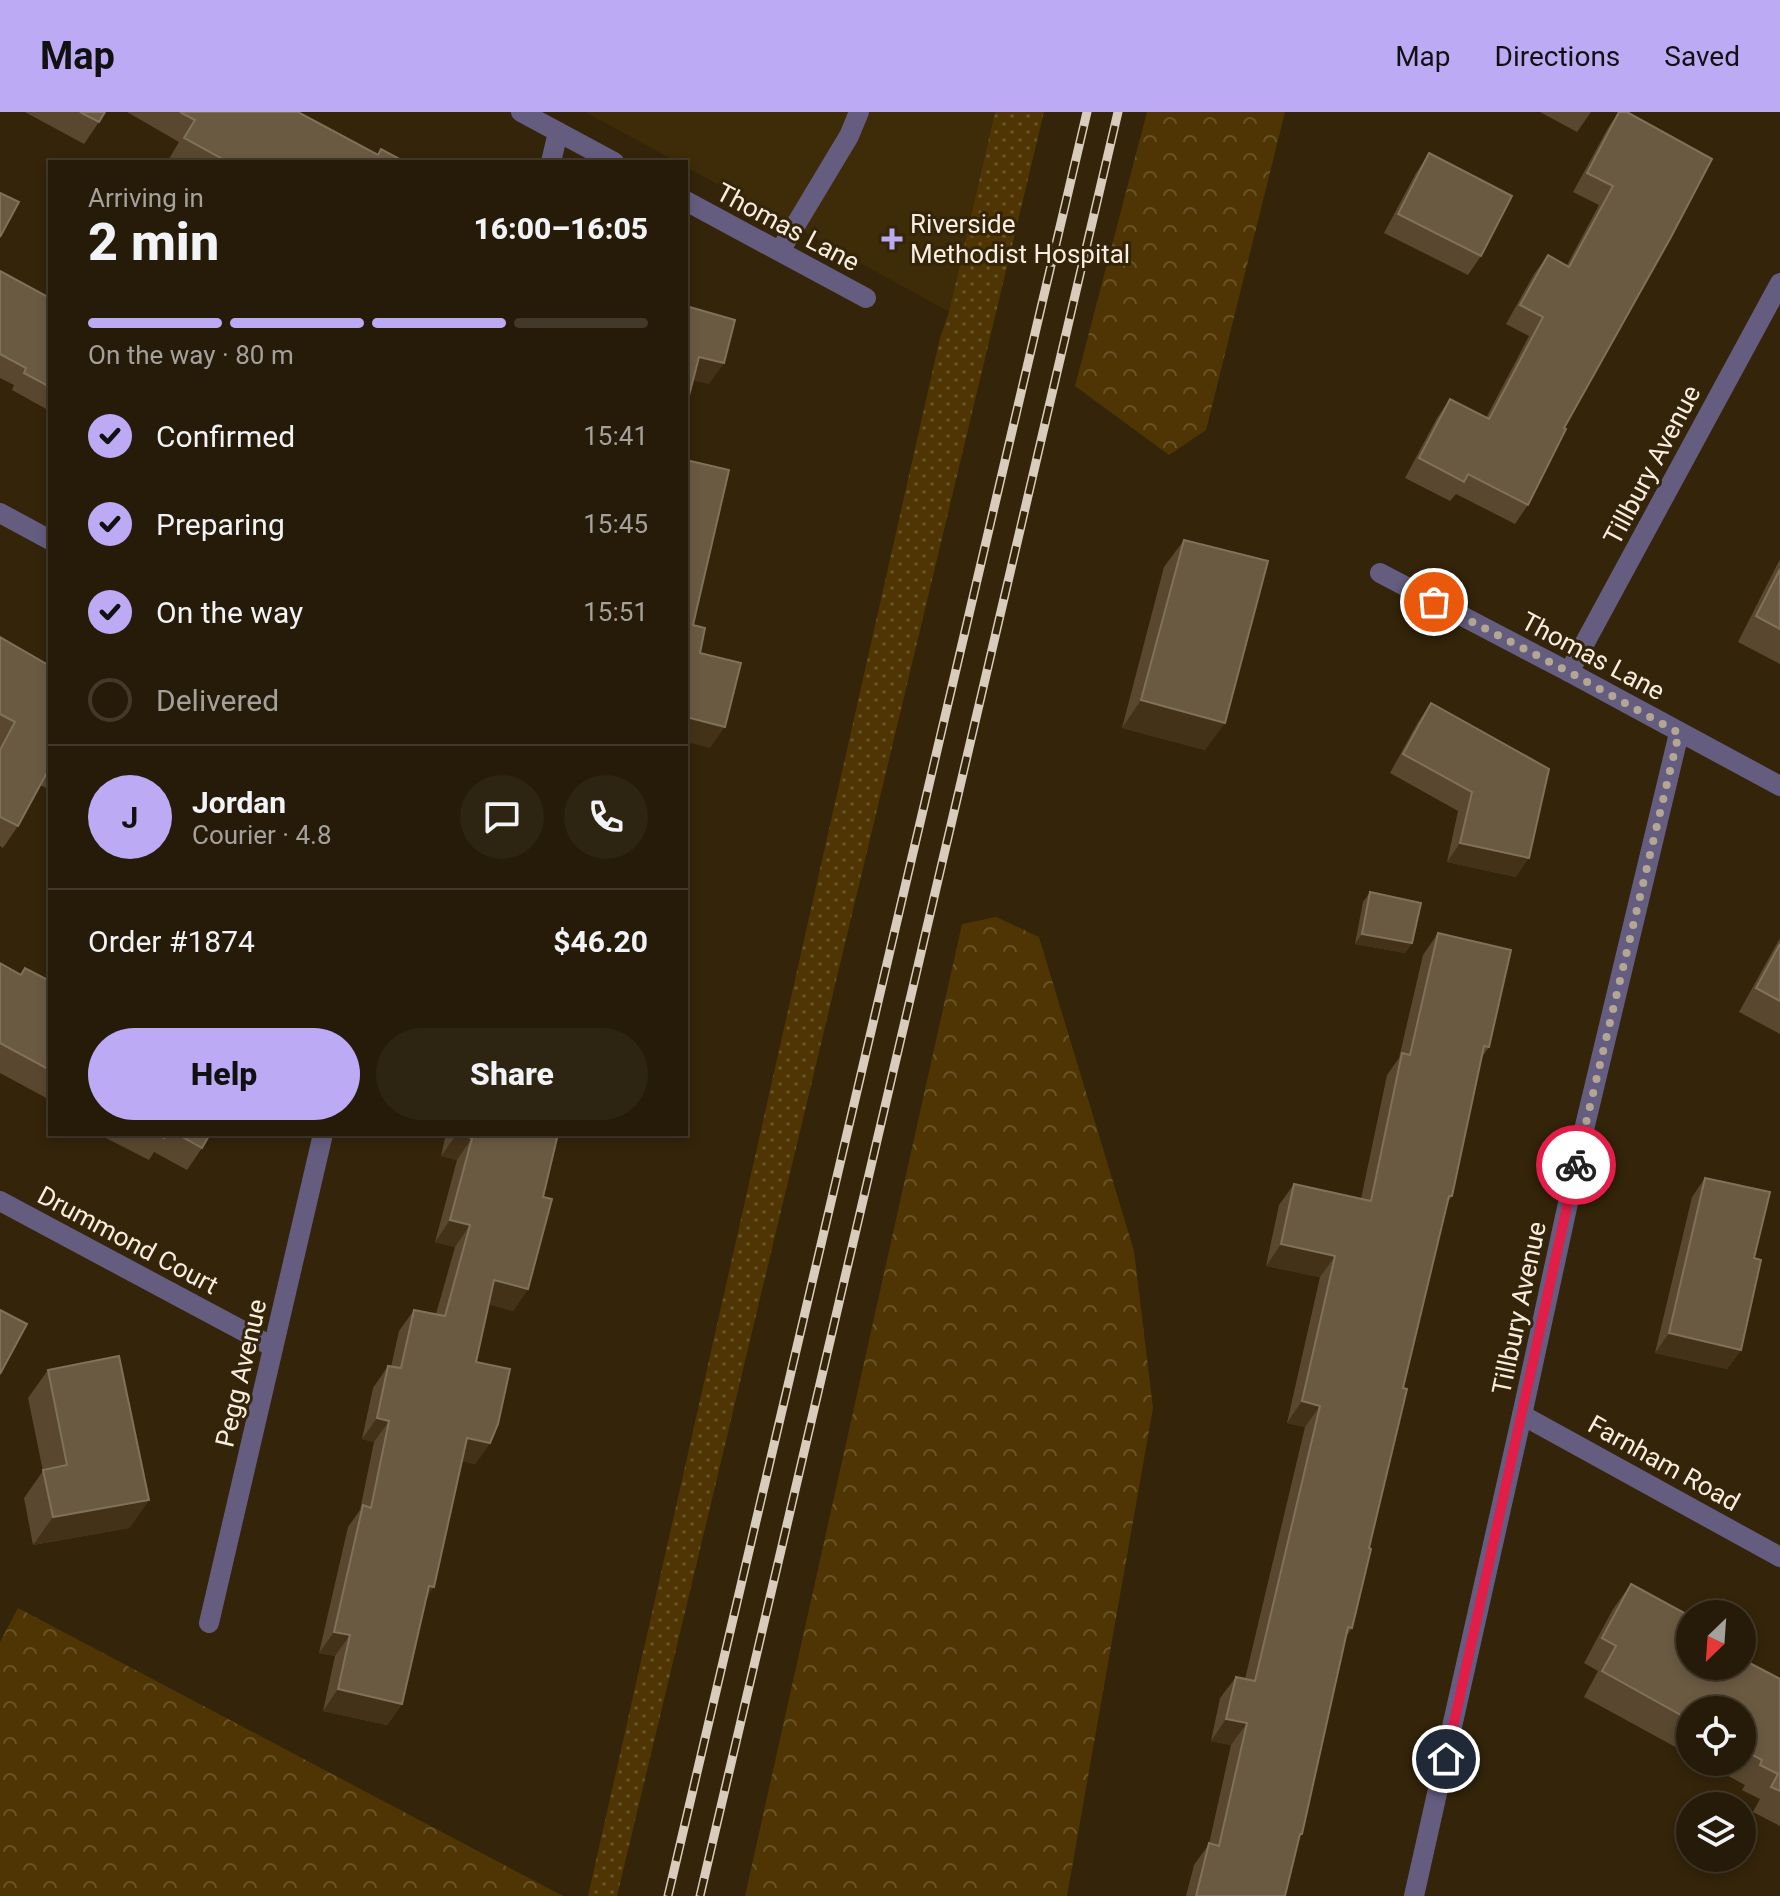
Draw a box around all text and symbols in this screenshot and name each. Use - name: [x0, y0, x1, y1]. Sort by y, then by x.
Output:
- text: Map: [40, 34, 115, 78]
- text: Map: [1395, 40, 1451, 73]
- text: Directions: [1495, 40, 1620, 73]
- text: Saved: [1664, 40, 1740, 73]
- street label: Thomas Lane: [711, 177, 865, 277]
- text: Arriving in: [88, 183, 204, 213]
- place label: Riverside Methodist Hospital: [910, 209, 1130, 269]
- text: 16:00–16:05: [473, 211, 648, 246]
- text: 2 min: [88, 212, 219, 273]
- marker: Riverside Methodist Hospital: [881, 228, 903, 250]
- text: On the way · 80 m: [88, 340, 294, 370]
- street label: Tillbury Avenue: [1597, 380, 1707, 550]
- icon: check: [88, 414, 132, 458]
- text: Confirmed: [156, 419, 295, 454]
- text: 15:41: [583, 421, 648, 451]
- icon: check: [88, 502, 132, 546]
- text: Preparing: [156, 507, 285, 542]
- text: 15:45: [583, 509, 648, 539]
- pin: [1400, 568, 1468, 636]
- icon: bag: [1412, 580, 1456, 624]
- icon: check: [88, 590, 132, 634]
- text: On the way: [156, 595, 303, 630]
- text: 15:51: [583, 597, 648, 627]
- street label: Thomas Lane: [1516, 606, 1670, 706]
- text: Delivered: [156, 683, 279, 718]
- button: chat: [460, 775, 544, 859]
- button: phone: [564, 775, 648, 859]
- text: Jordan: [192, 785, 286, 820]
- text: J: [122, 800, 138, 835]
- text: Courier · 4.8: [192, 820, 332, 850]
- text: Order #1874: [88, 924, 255, 959]
- text: $46.20: [553, 924, 648, 959]
- button: Help: [88, 1028, 360, 1120]
- button: Share: [376, 1028, 648, 1120]
- courier: [1536, 1125, 1616, 1205]
- icon: bike: [1554, 1143, 1598, 1187]
- street label: Drummond Court: [33, 1180, 223, 1300]
- street label: Tillbury Avenue: [1486, 1219, 1552, 1397]
- street label: Pegg Avenue: [209, 1296, 273, 1450]
- street label: Farnham Road: [1583, 1409, 1745, 1517]
- north arrow: [1676, 1600, 1756, 1680]
- map controls: [1676, 1600, 1756, 1872]
- button: locate: [1676, 1696, 1756, 1776]
- pin: [1412, 1725, 1480, 1793]
- icon: home: [1424, 1737, 1468, 1781]
- button: layers: [1676, 1792, 1756, 1872]

